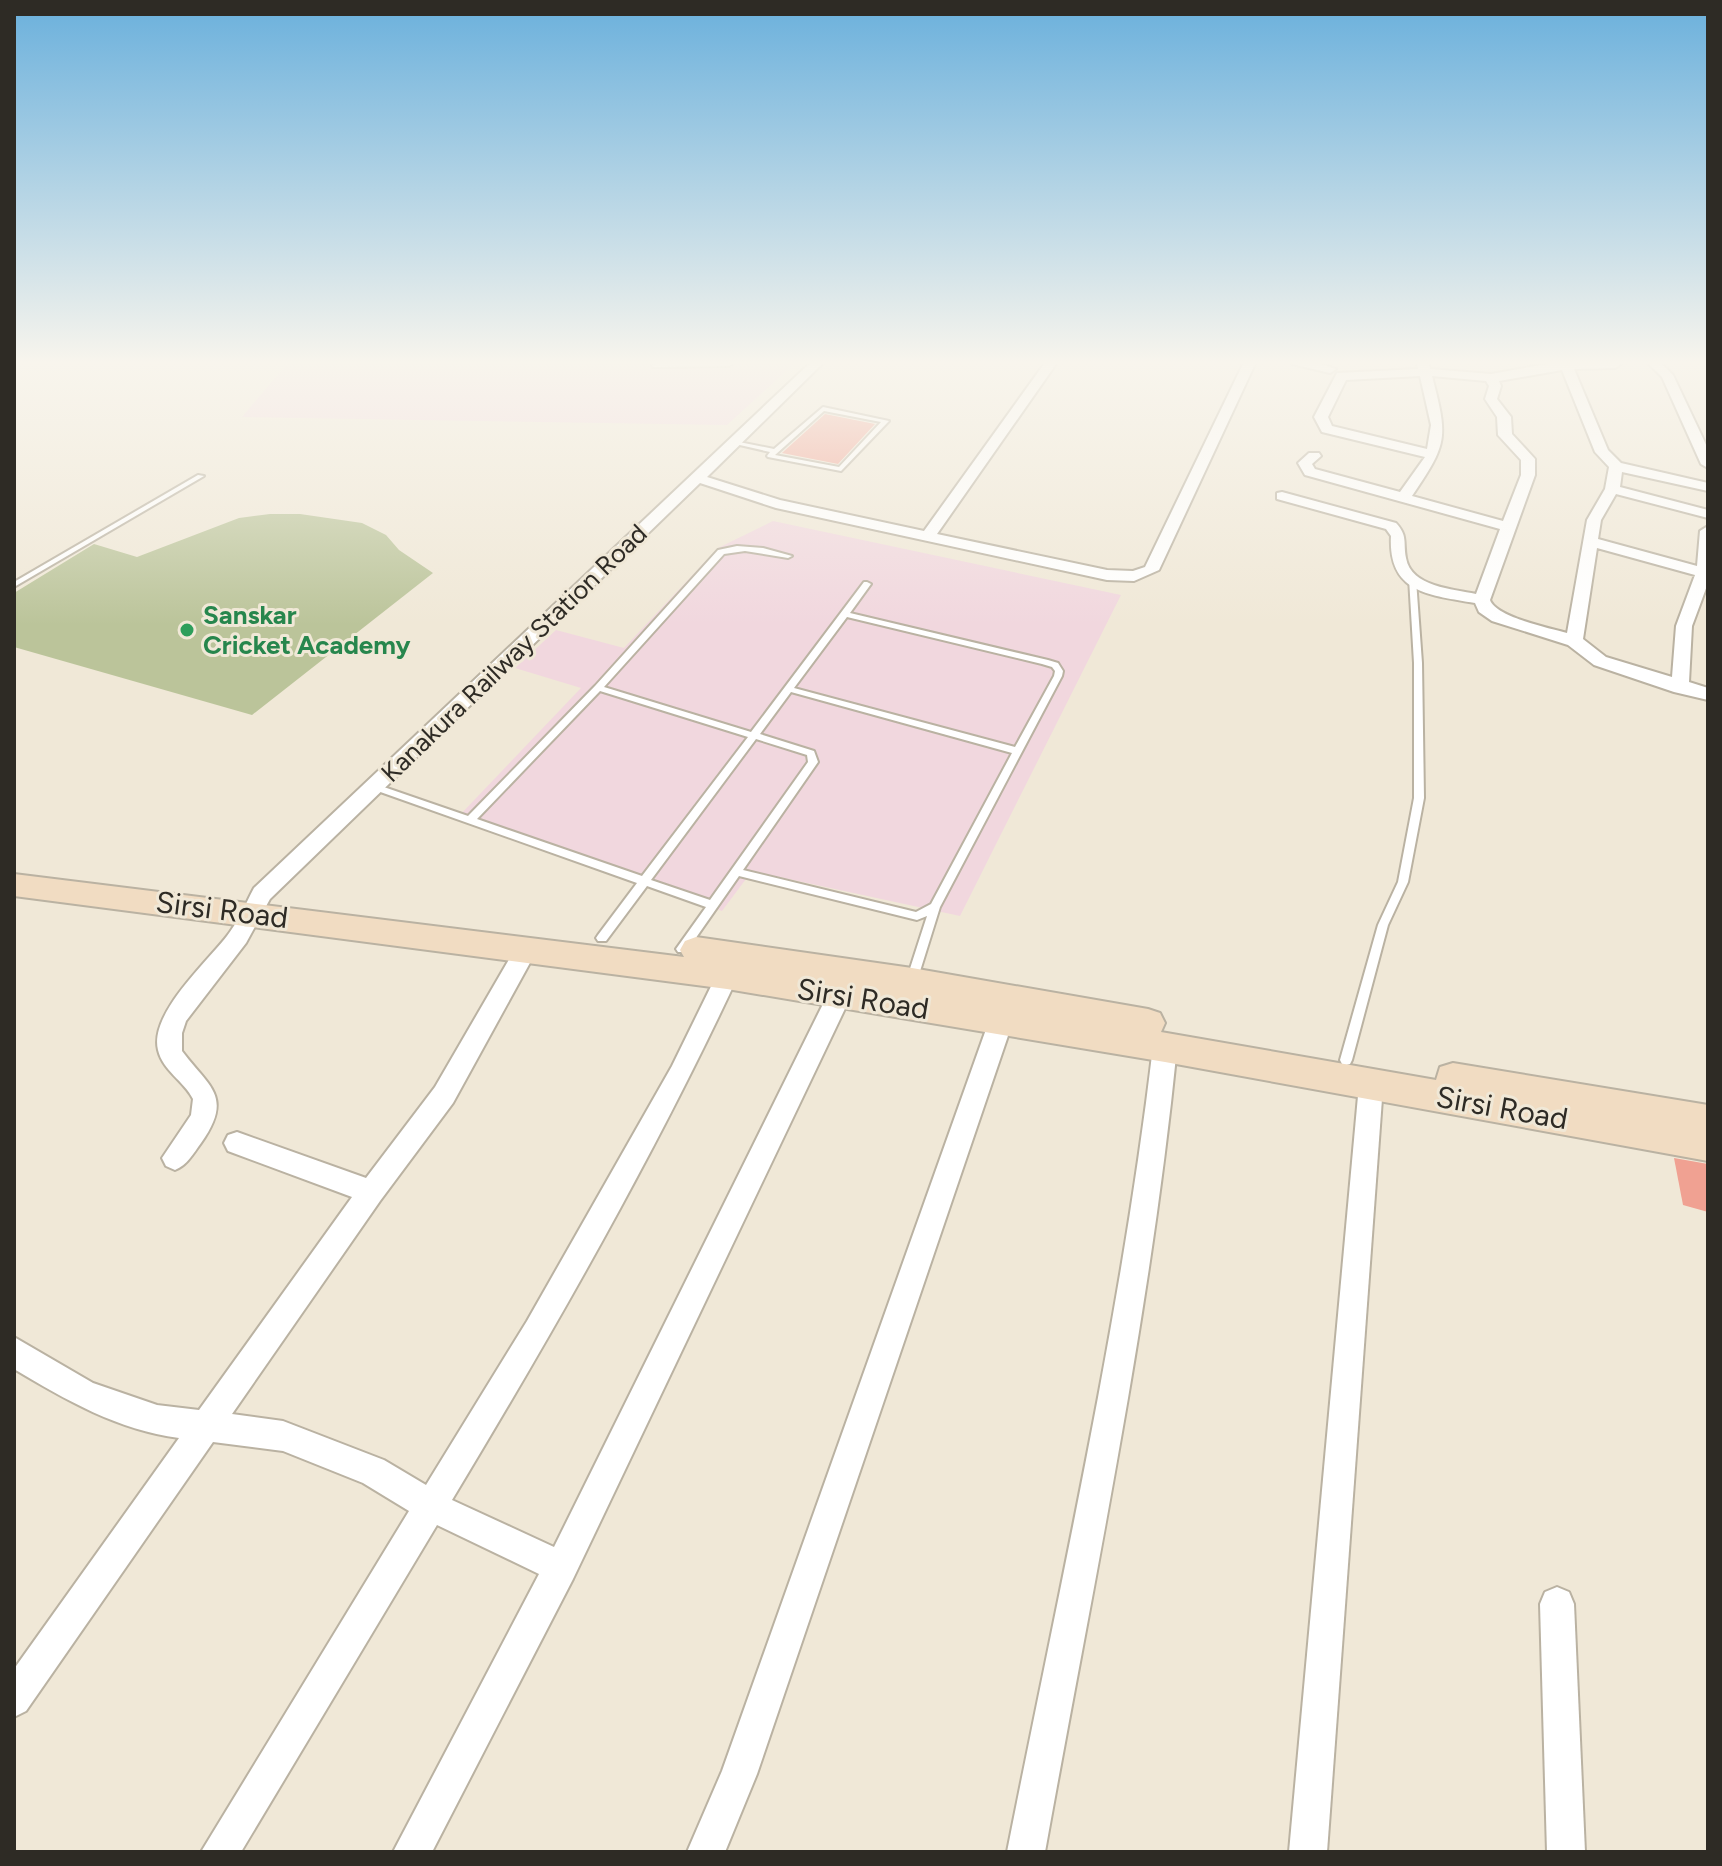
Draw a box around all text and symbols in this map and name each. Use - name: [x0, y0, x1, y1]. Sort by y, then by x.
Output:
- street label: Kanakura Railway Station Road: [374, 517, 654, 789]
- place label: Sanskar Cricket Academy: [203, 599, 411, 661]
- marker: Sanskar Cricket Academy: [178, 621, 196, 639]
- street label: Sirsi Road: [154, 883, 290, 936]
- street label: Sirsi Road: [795, 970, 932, 1027]
- street label: Sirsi Road: [1433, 1078, 1571, 1137]

